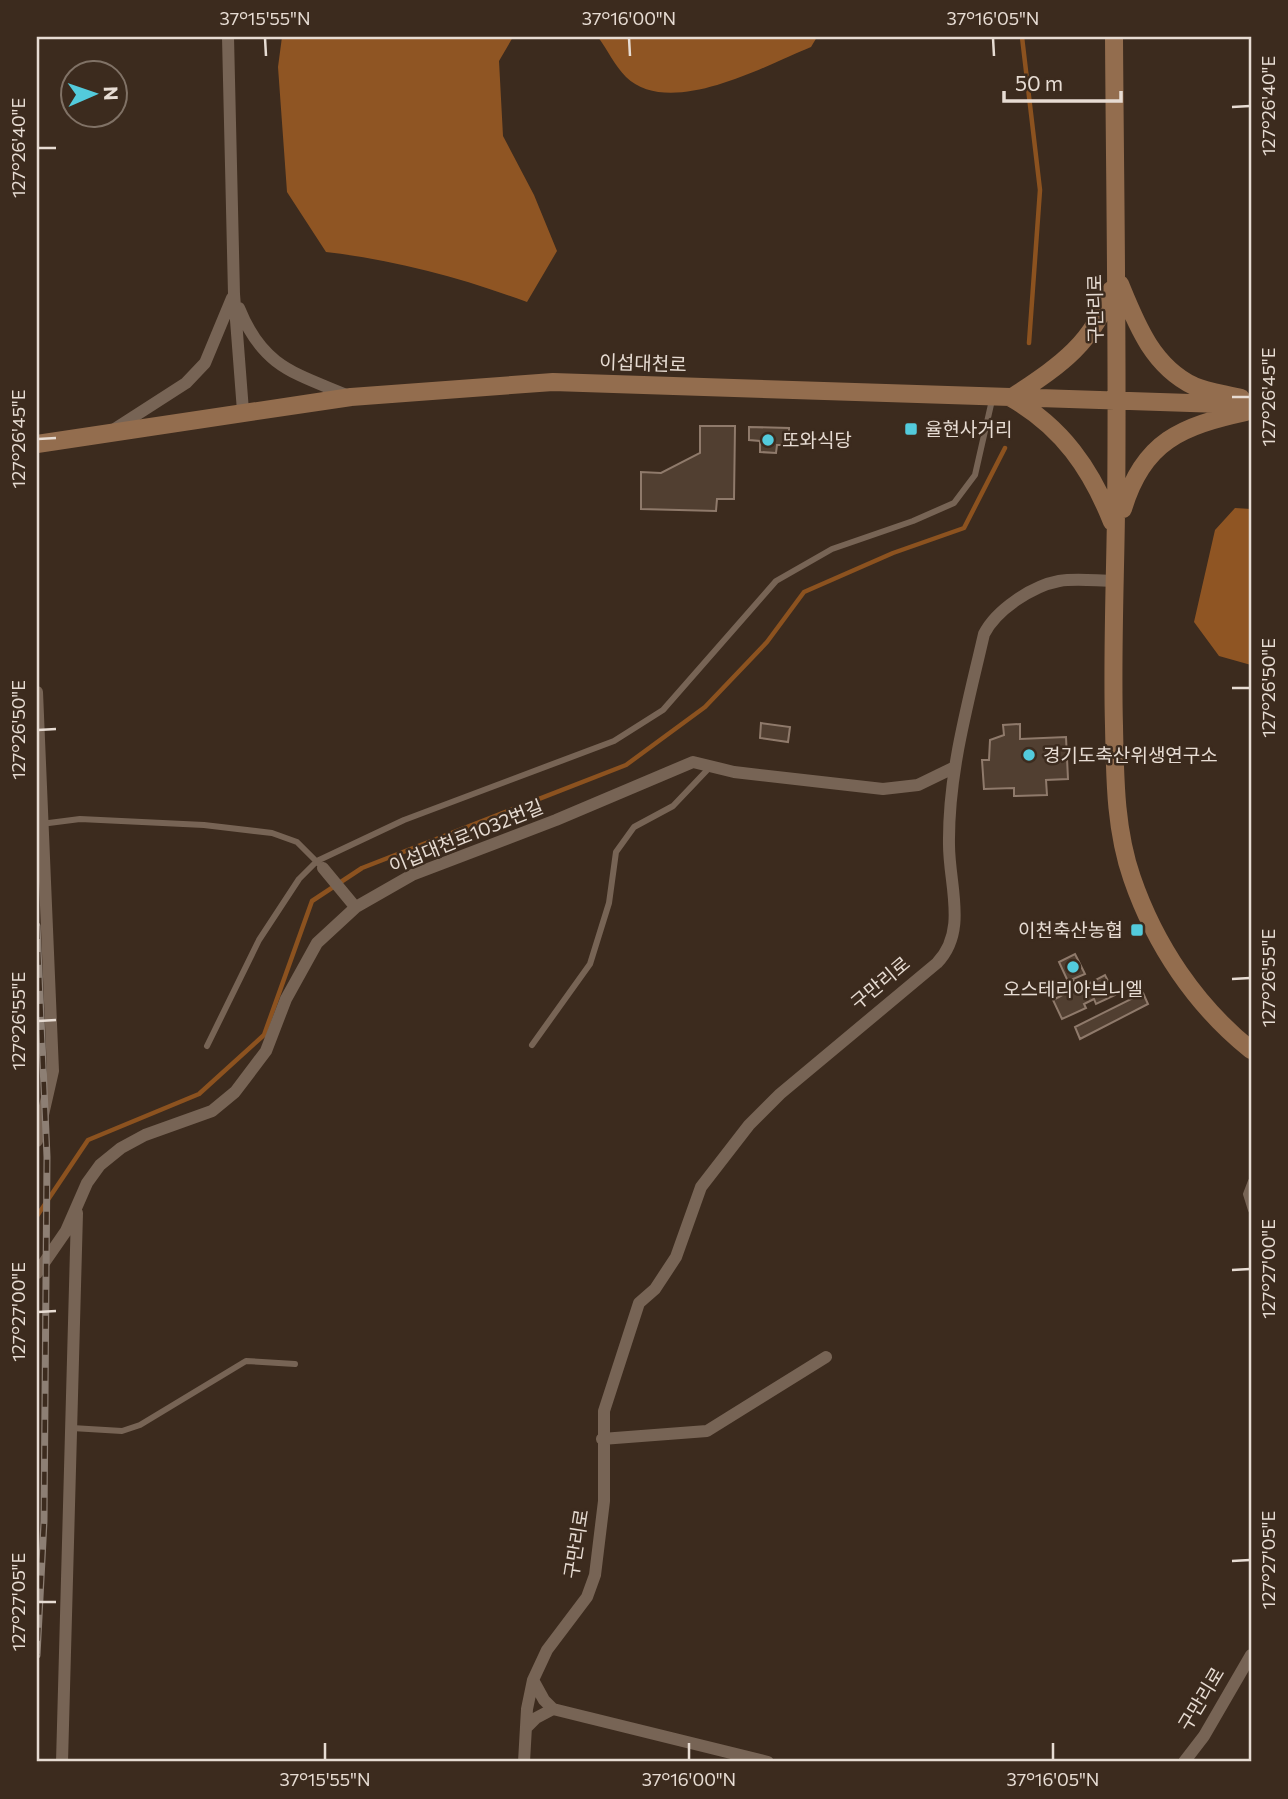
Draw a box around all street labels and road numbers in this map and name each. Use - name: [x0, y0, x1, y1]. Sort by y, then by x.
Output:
- street label: 구만리로: [1082, 274, 1107, 344]
- street label: 이섭대천로: [599, 349, 687, 376]
- street label: 이섭대천로1032번길: [385, 794, 546, 877]
- street label: 구만리로: [846, 951, 914, 1014]
- street label: 구만리로: [559, 1508, 592, 1580]
- street label: 구만리로: [1173, 1663, 1228, 1735]

